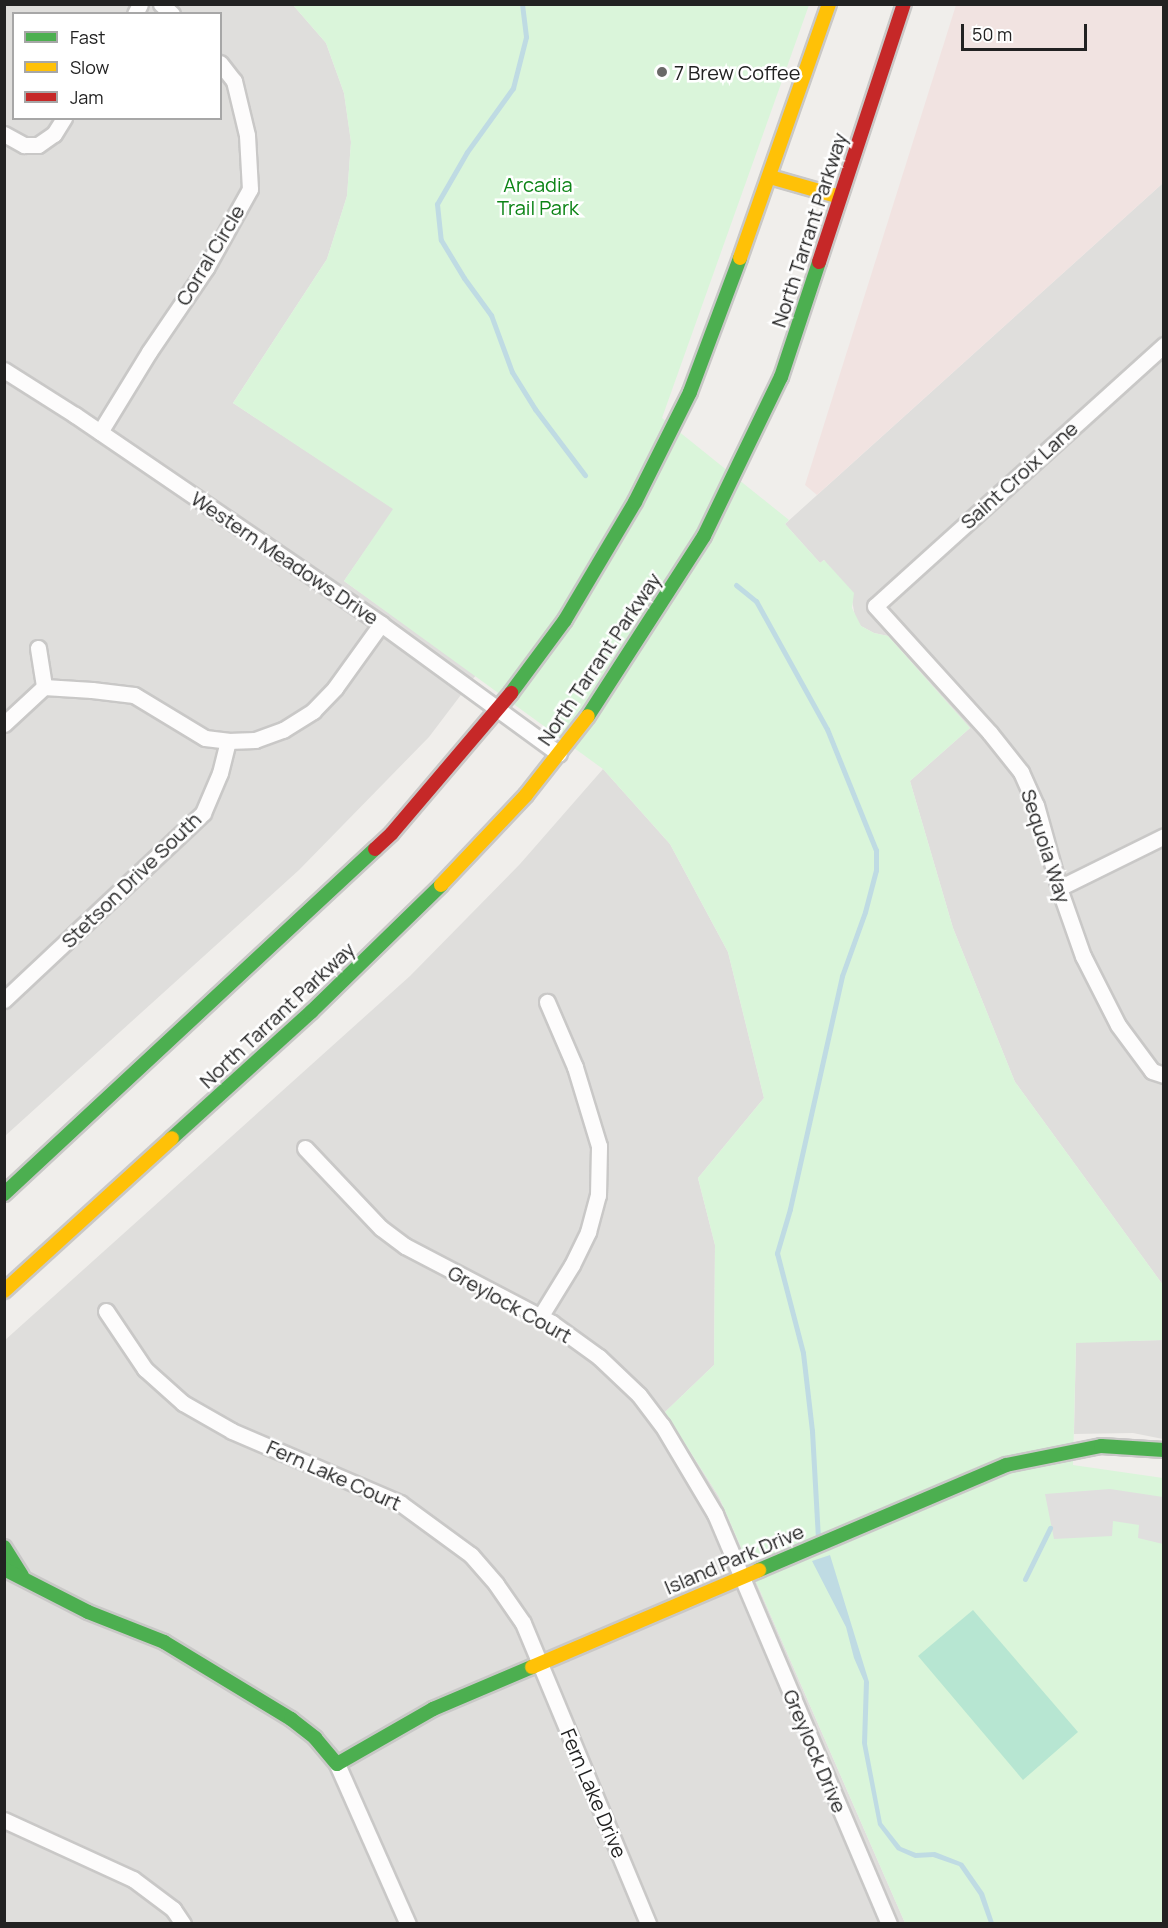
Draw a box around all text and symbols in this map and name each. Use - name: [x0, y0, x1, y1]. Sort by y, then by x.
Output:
- legend: [12, 12, 222, 120]
- scale bar: [964, 12, 1090, 50]
- text: 50 m: [972, 22, 1012, 46]
- text: Fast: [70, 25, 105, 49]
- text: Slow: [70, 55, 109, 79]
- place label: 7 Brew Coffee: [674, 60, 800, 84]
- marker: 7 Brew Coffee: [655, 65, 669, 79]
- text: Jam: [70, 85, 104, 109]
- street label: North Tarrant Parkway: [766, 130, 852, 330]
- park label: Arcadia Trail Park: [497, 173, 579, 220]
- street label: Corral Circle: [171, 200, 249, 310]
- street label: Saint Croix Lane: [956, 416, 1082, 534]
- street label: Western Meadows Drive: [187, 486, 383, 630]
- street label: North Tarrant Parkway: [532, 568, 666, 750]
- street label: Sequoia Way: [1016, 786, 1076, 906]
- street label: Stetson Drive South: [56, 807, 206, 953]
- street label: North Tarrant Parkway: [195, 937, 359, 1093]
- street label: Greylock Court: [444, 1260, 576, 1348]
- street label: Fern Lake Court: [263, 1435, 405, 1515]
- street label: Island Park Drive: [661, 1519, 807, 1599]
- street label: Greylock Drive: [778, 1686, 852, 1816]
- street label: Fern Lake Drive: [556, 1725, 632, 1861]

